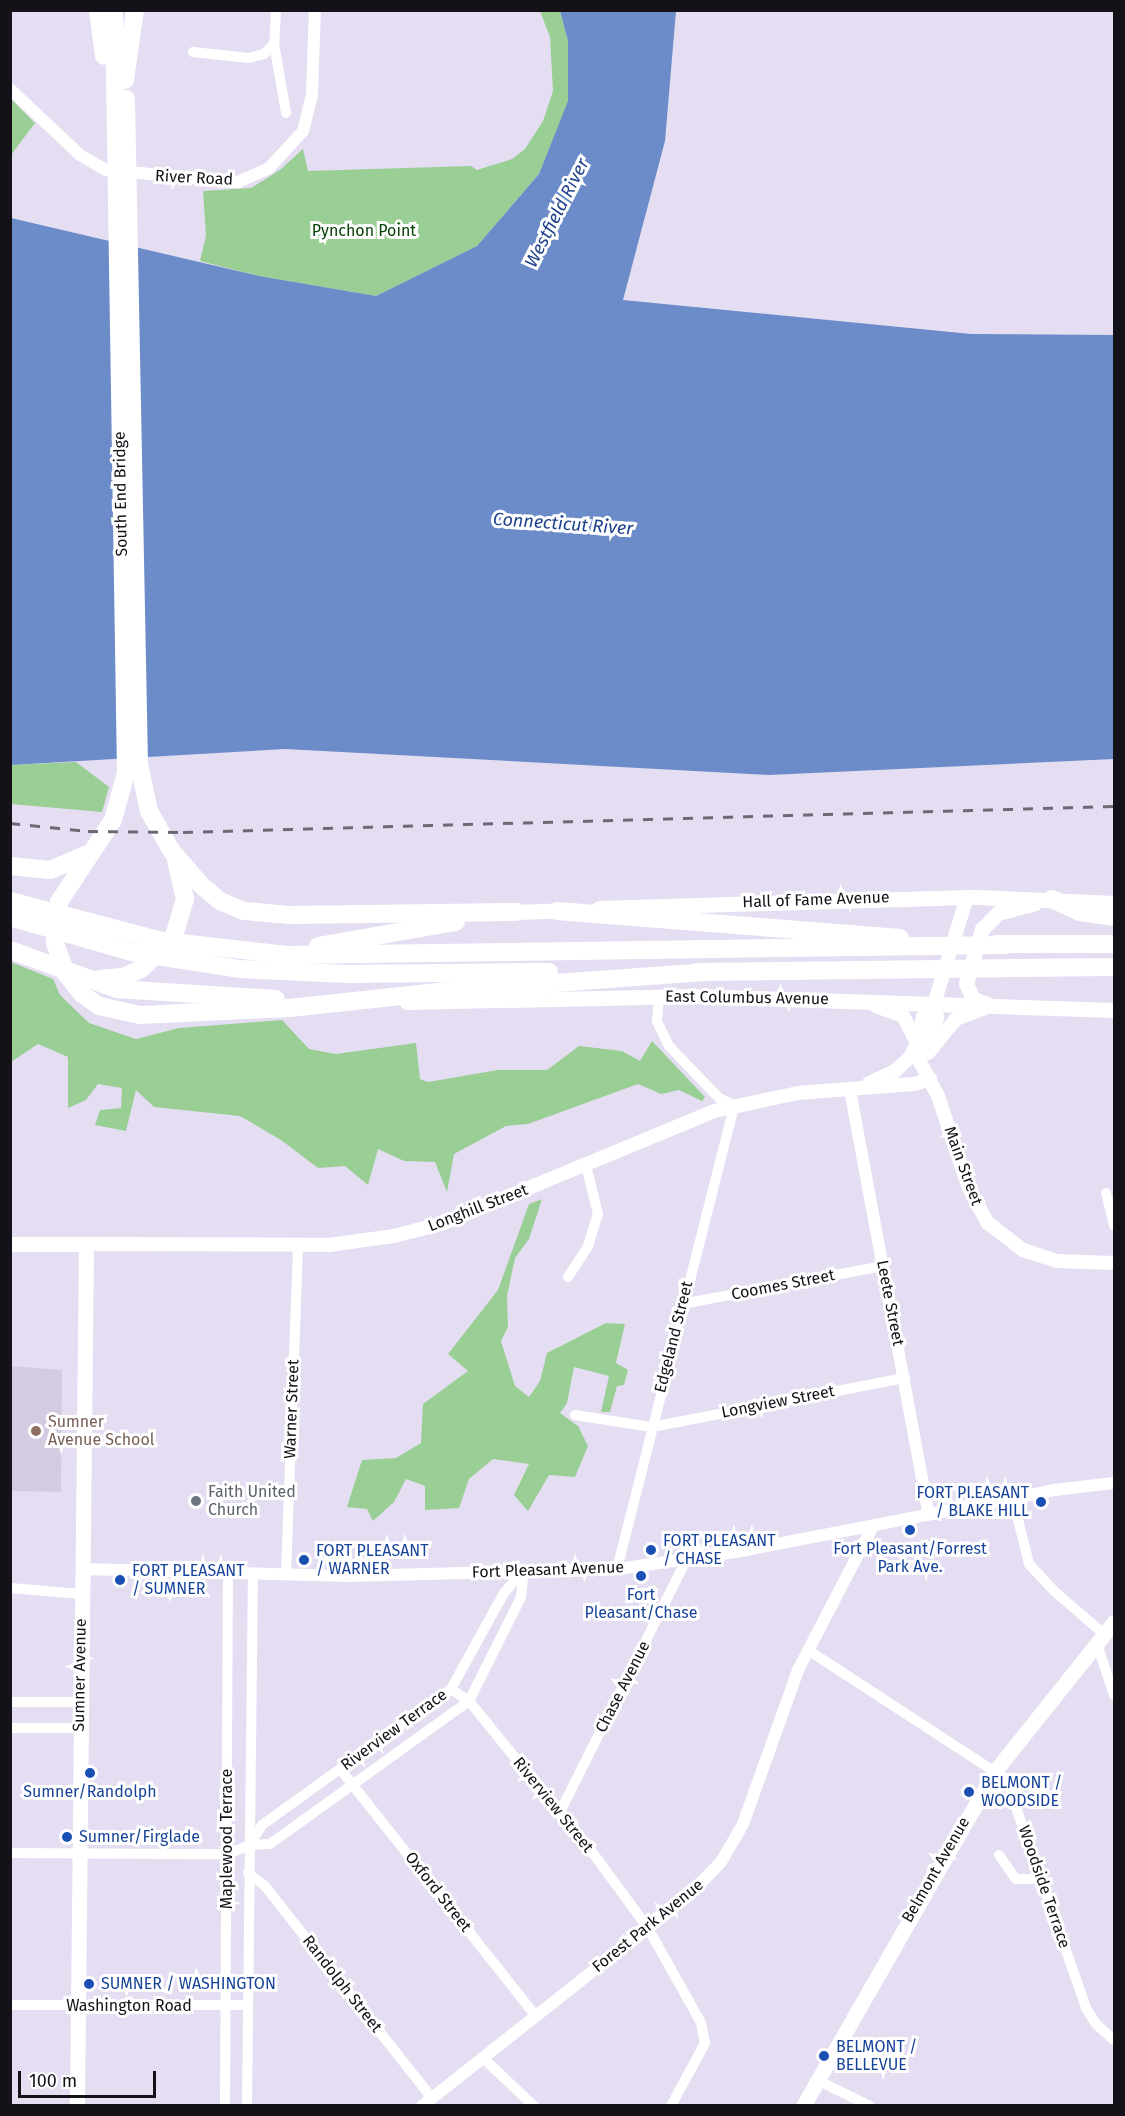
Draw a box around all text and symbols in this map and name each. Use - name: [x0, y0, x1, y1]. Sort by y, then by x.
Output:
- water label: Westfield River: [520, 155, 594, 271]
- street label: River Road: [155, 166, 233, 190]
- park label: Pynchon Point: [312, 221, 416, 241]
- street label: South End Bridge: [110, 431, 132, 557]
- water label: Connecticut River: [492, 508, 634, 540]
- street label: Hall of Fame Avenue: [742, 888, 890, 912]
- street label: East Columbus Avenue: [665, 987, 829, 1009]
- street label: Main Street: [940, 1124, 986, 1208]
- street label: Longhill Street: [425, 1180, 531, 1236]
- street label: Leete Street: [872, 1259, 908, 1347]
- street label: Coomes Street: [730, 1266, 836, 1304]
- street label: Edgeland Street: [651, 1279, 697, 1395]
- street label: Warner Street: [281, 1359, 303, 1459]
- street label: Longview Street: [720, 1382, 836, 1422]
- place label: Sumner Avenue School: [48, 1412, 154, 1450]
- marker: Sumner Avenue School: [29, 1424, 43, 1438]
- place label: Faith United Church: [208, 1482, 296, 1520]
- place label: FORT PLEASANT / BLAKE HILL: [916, 1483, 1029, 1521]
- marker: Faith United Church: [189, 1494, 203, 1508]
- marker: FORT PLEASANT / BLAKE HILL: [1034, 1495, 1048, 1509]
- marker: Fort Pleasant/Forrest Park Ave.: [903, 1523, 917, 1537]
- place label: FORT PLEASANT / CHASE: [663, 1531, 776, 1569]
- place label: Fort Pleasant/Forrest Park Ave.: [833, 1539, 987, 1577]
- place label: FORT PLEASANT / WARNER: [316, 1541, 429, 1579]
- marker: FORT PLEASANT / CHASE: [644, 1543, 658, 1557]
- marker: FORT PLEASANT / WARNER: [297, 1553, 311, 1567]
- street label: Fort Pleasant Avenue: [472, 1558, 624, 1582]
- place label: FORT PLEASANT / SUMNER: [132, 1561, 245, 1599]
- marker: Fort Pleasant/Chase: [634, 1569, 648, 1583]
- marker: FORT PLEASANT / SUMNER: [113, 1573, 127, 1587]
- place label: Fort Pleasant/Chase: [585, 1585, 697, 1623]
- street label: Sumner Avenue: [69, 1618, 91, 1732]
- street label: Chase Avenue: [592, 1638, 654, 1736]
- street label: Riverview Terrace: [337, 1685, 451, 1775]
- street label: Riverview Street: [509, 1753, 597, 1857]
- marker: Sumner/Randolph: [83, 1766, 97, 1780]
- street label: Maplewood Terrace: [217, 1769, 237, 1909]
- place label: BELMONT / WOODSIDE: [981, 1773, 1062, 1811]
- place label: Sumner/Randolph: [23, 1782, 157, 1802]
- marker: BELMONT / WOODSIDE: [962, 1785, 976, 1799]
- street label: Belmont Avenue: [898, 1814, 974, 1926]
- street label: Woodside Terrace: [1014, 1823, 1074, 1951]
- place label: Sumner/Firglade: [79, 1827, 200, 1847]
- marker: Sumner/Firglade: [60, 1830, 74, 1844]
- street label: Oxford Street: [401, 1848, 475, 1936]
- street label: Forest Park Avenue: [589, 1875, 707, 1977]
- street label: Randolph Street: [298, 1932, 386, 2036]
- place label: SUMNER / WASHINGTON: [101, 1974, 276, 1994]
- marker: SUMNER / WASHINGTON: [82, 1977, 96, 1991]
- street label: Washington Road: [66, 1996, 192, 2016]
- place label: BELMONT / BELLEVUE: [836, 2037, 917, 2075]
- marker: BELMONT / BELLEVUE: [817, 2049, 831, 2063]
- scale bar: [21, 2059, 159, 2097]
- text: 100 m: [29, 2070, 77, 2092]

